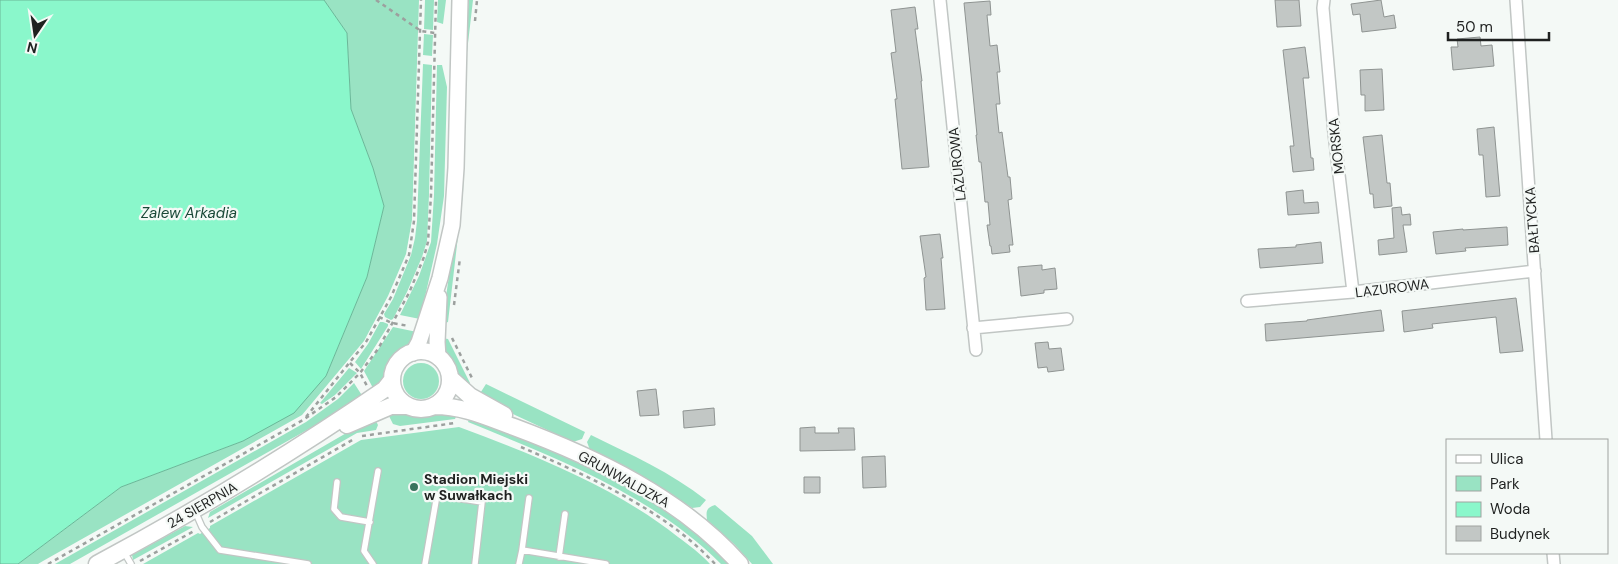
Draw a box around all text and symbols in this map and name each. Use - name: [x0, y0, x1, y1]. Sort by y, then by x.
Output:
- north arrow: [10, 10, 60, 60]
- scale bar: [1448, 10, 1549, 42]
- text: 50 m: [1456, 17, 1493, 37]
- text: N: [25, 38, 39, 58]
- street label: MORSKA: [1324, 117, 1348, 175]
- street label: LAZUROWA: [944, 126, 970, 202]
- street label: BAŁTYCKA: [1521, 186, 1543, 254]
- water label: Zalew Arkadia: [141, 203, 237, 223]
- street label: LAZUROWA: [1354, 275, 1430, 301]
- legend: [1446, 439, 1608, 554]
- street label: GRUNWALDZKA: [575, 446, 673, 512]
- text: Ulica: [1490, 449, 1524, 469]
- place label: Stadion Miejski w Suwałkach: [424, 470, 528, 504]
- text: Park: [1490, 474, 1520, 494]
- street label: 24 SIERPNIA: [164, 478, 240, 532]
- marker: Stadion Miejski w Suwałkach: [408, 481, 420, 493]
- text: Woda: [1490, 499, 1530, 519]
- text: Budynek: [1490, 524, 1551, 544]

